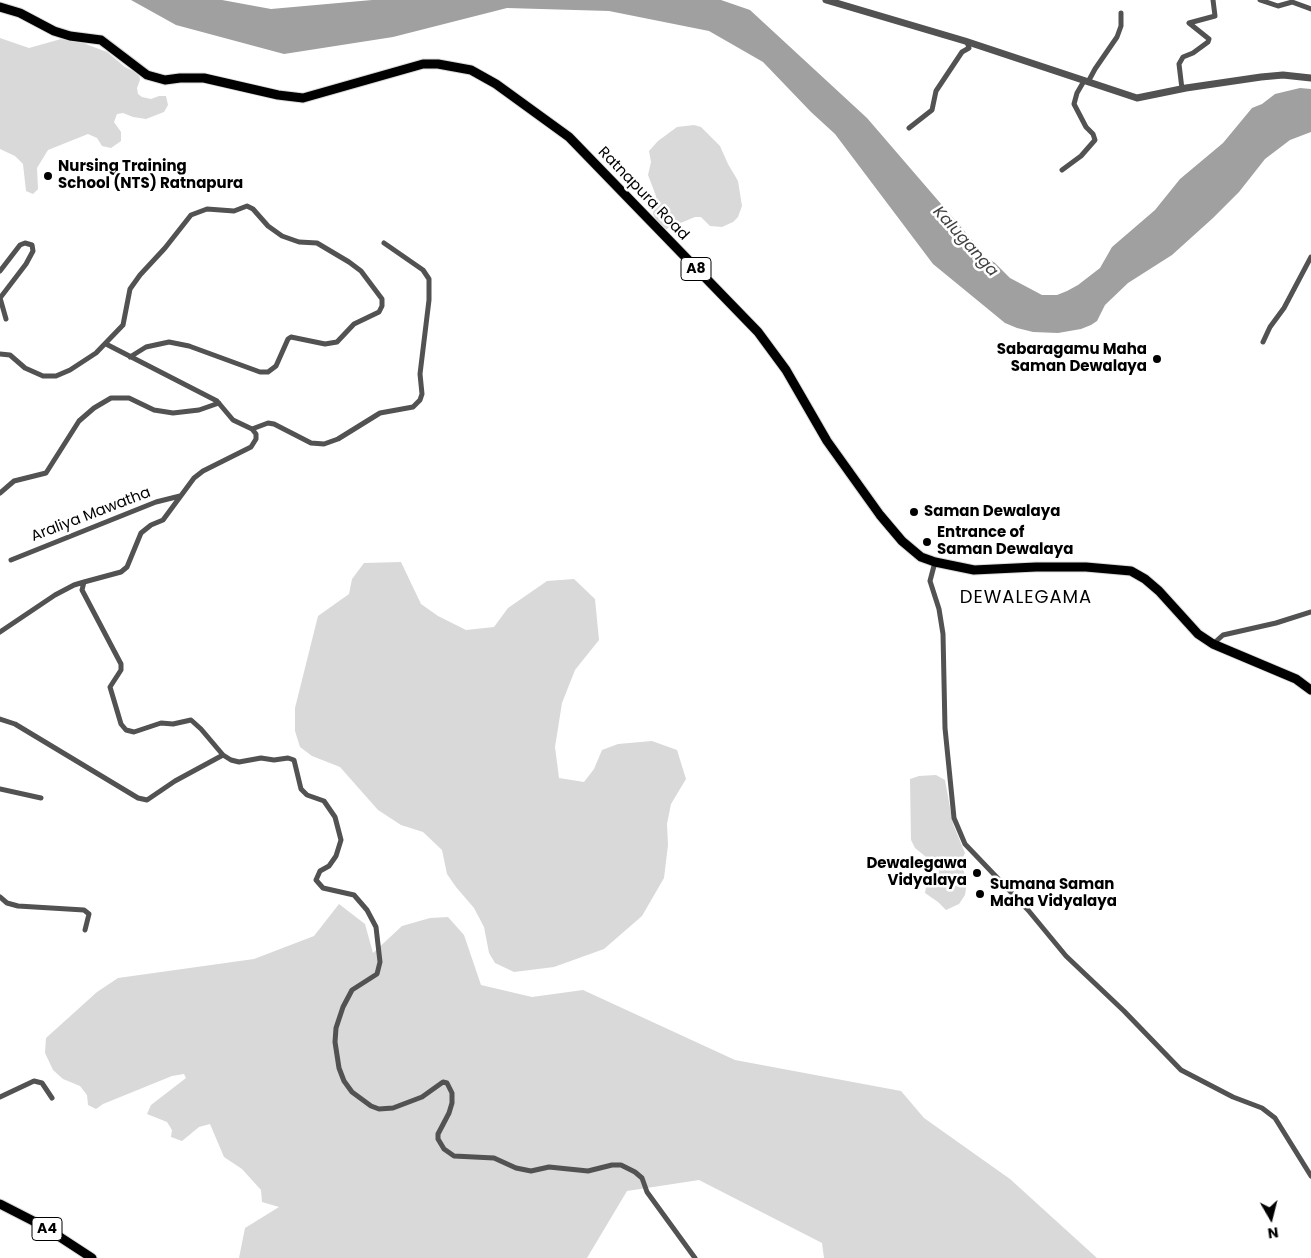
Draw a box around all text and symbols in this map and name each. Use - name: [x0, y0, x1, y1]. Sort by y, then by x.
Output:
- street label: Ratnapura Road: [594, 144, 692, 244]
- place label: Nursing Training School (NTS) Ratnapura: [58, 158, 243, 193]
- marker: Nursing Training School (NTS) Ratnapura: [42, 170, 54, 182]
- water label: Kaluganga: [928, 203, 1002, 281]
- road number: A8: [681, 258, 711, 280]
- place label: Sabaragamu Maha Saman Dewalaya: [997, 341, 1147, 376]
- marker: Sabaragamu Maha Saman Dewalaya: [1151, 353, 1163, 365]
- street label: Araliya Mawatha: [29, 484, 153, 546]
- place label: Saman Dewalaya: [924, 503, 1060, 521]
- marker: Saman Dewalaya: [908, 506, 920, 518]
- place label: Entrance of Saman Dewalaya: [937, 524, 1073, 559]
- marker: Entrance of Saman Dewalaya: [921, 536, 933, 548]
- district label: DEWALEGAMA: [959, 587, 1093, 609]
- place label: Dewalegawa Vidyalaya: [866, 855, 967, 890]
- marker: Dewalegawa Vidyalaya: [971, 867, 983, 879]
- place label: Sumana Saman Maha Vidyalaya: [990, 876, 1117, 911]
- marker: Sumana Saman Maha Vidyalaya: [974, 888, 986, 900]
- north arrow: [1246, 1193, 1296, 1243]
- road number: A4: [32, 1218, 62, 1240]
- text: N: [1266, 1222, 1280, 1243]

